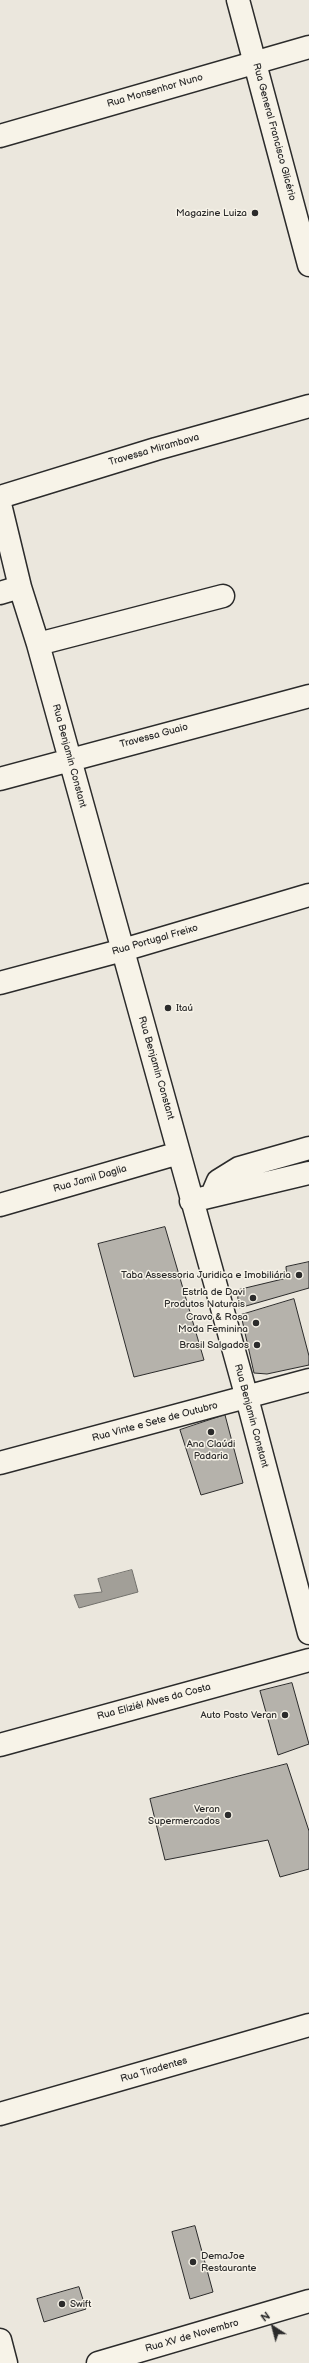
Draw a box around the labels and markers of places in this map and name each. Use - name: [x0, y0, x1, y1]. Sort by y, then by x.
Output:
- place label: Magazine Luiza: [176, 207, 247, 219]
- marker: Magazine Luiza: [250, 208, 260, 218]
- place label: Itaú: [176, 1002, 193, 1014]
- marker: Itaú: [163, 1003, 173, 1013]
- place label: Taba Assessoria Juridica e Imobiliária: [121, 1269, 291, 1281]
- marker: Taba Assessoria Juridica e Imobiliária: [294, 1270, 304, 1280]
- place label: Estrla de Davi Produtos Naturais: [164, 1286, 245, 1310]
- marker: Estrla de Davi Produtos Naturais: [248, 1293, 258, 1303]
- place label: Cravo & Rosa Moda Feminina: [178, 1311, 248, 1334]
- marker: Cravo & Rosa Moda Feminina: [251, 1318, 261, 1328]
- place label: Brasil Salgados: [179, 1339, 249, 1351]
- marker: Brasil Salgados: [252, 1340, 262, 1350]
- marker: Ana Claúdi Padaria: [206, 1427, 216, 1437]
- place label: Ana Claúdi Padaria: [187, 1438, 235, 1462]
- place label: Auto Posto Veran: [201, 1709, 277, 1721]
- marker: Auto Posto Veran: [280, 1710, 290, 1720]
- place label: Veran Supermercados: [148, 1803, 220, 1826]
- marker: Veran Supermercados: [223, 1810, 233, 1820]
- place label: DemaJoe Restaurante: [201, 2250, 256, 2274]
- marker: DemaJoe Restaurante: [188, 2257, 198, 2267]
- place label: Swift: [70, 2298, 91, 2310]
- marker: Swift: [57, 2299, 67, 2309]

